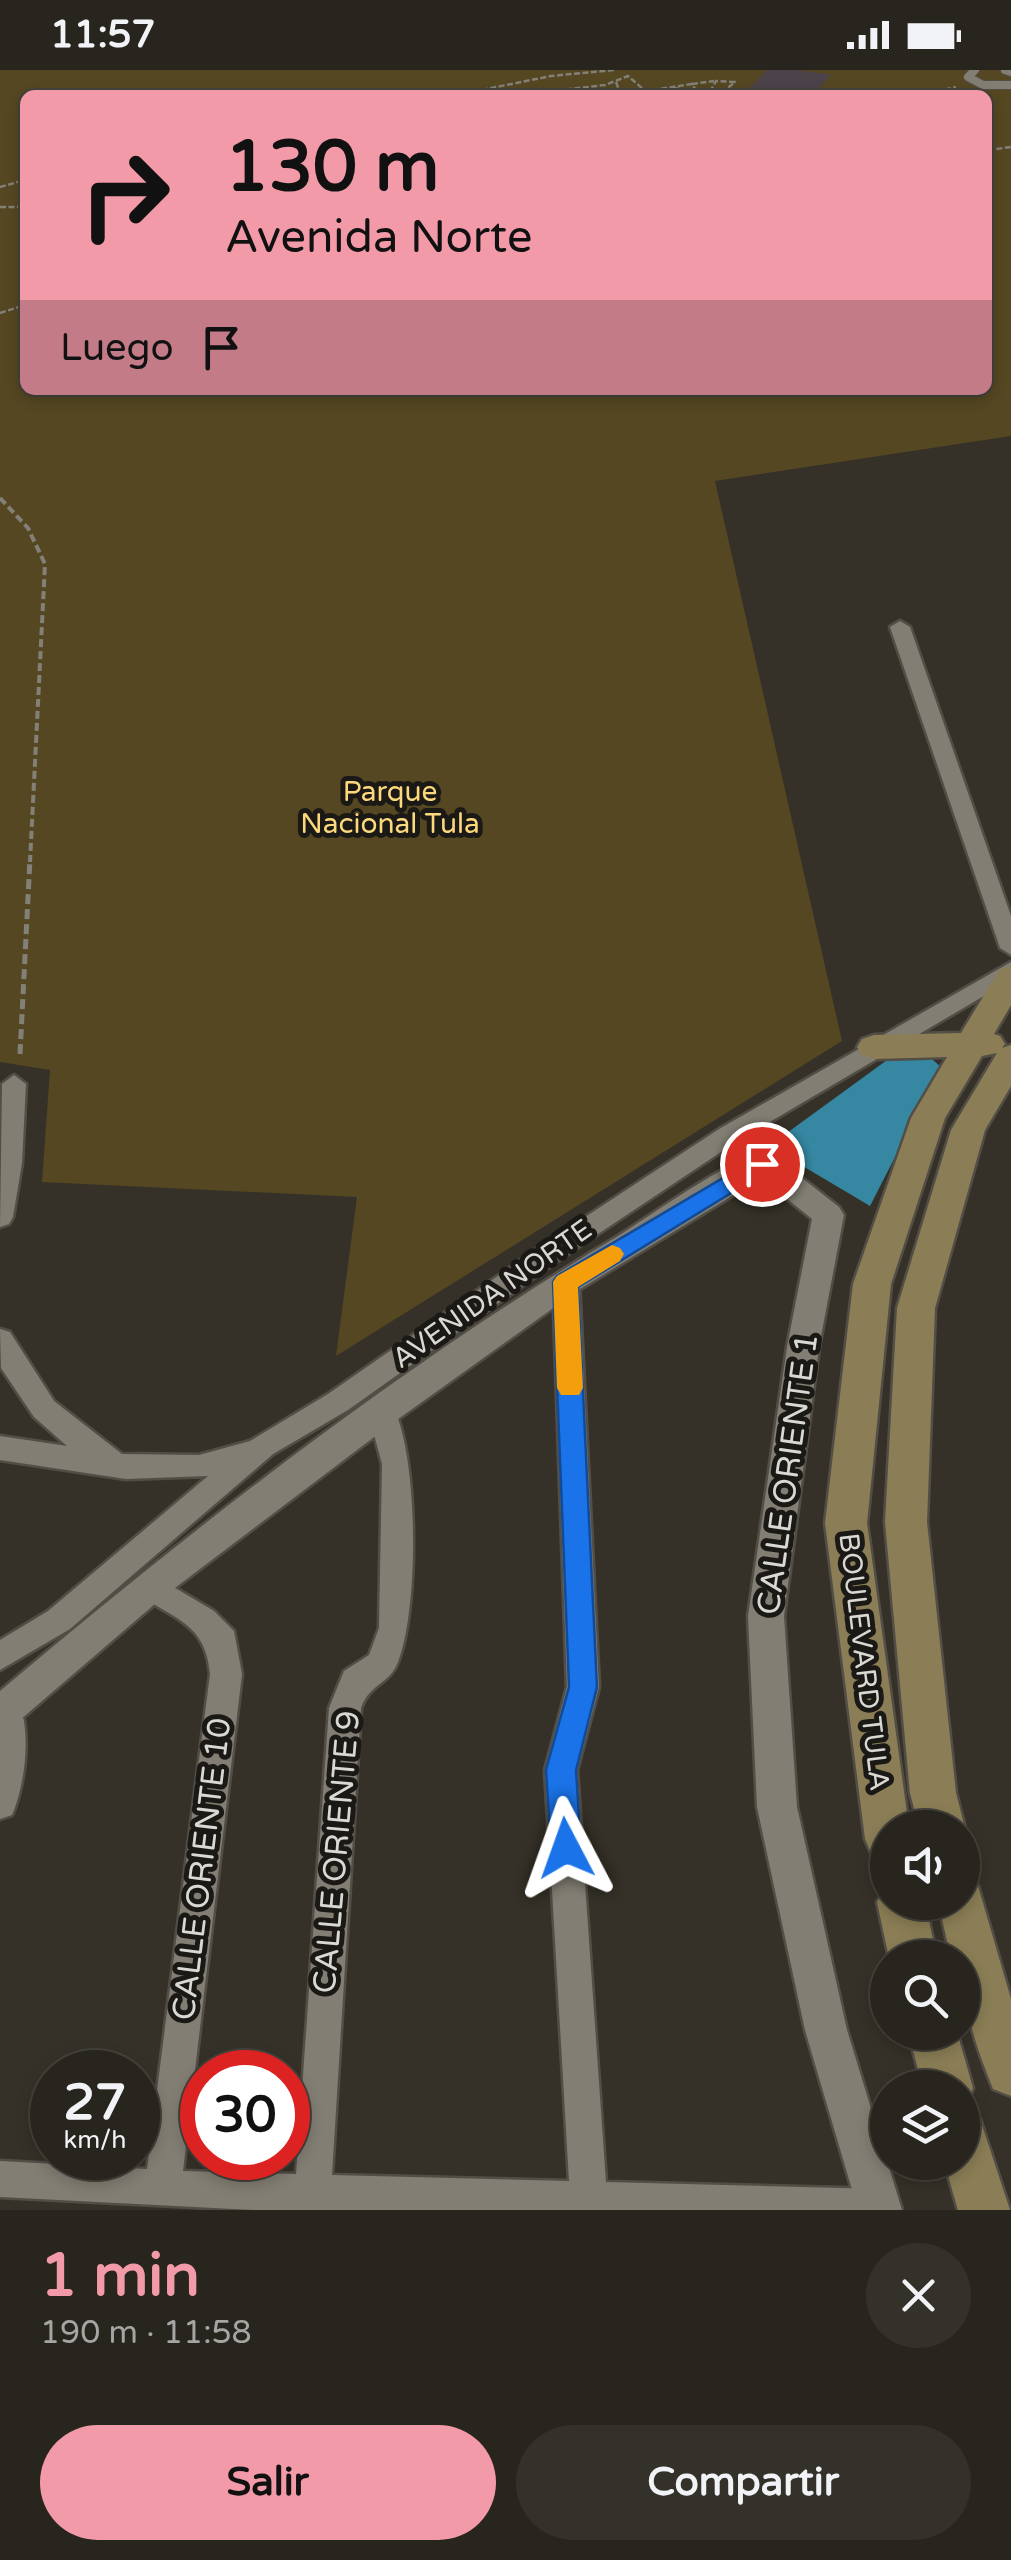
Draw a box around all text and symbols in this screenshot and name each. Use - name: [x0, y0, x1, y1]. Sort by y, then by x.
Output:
- text: 11:57: [50, 12, 155, 58]
- text: 130 m: [225, 126, 439, 210]
- icon: right: [60, 130, 190, 260]
- text: Avenida Norte: [225, 211, 532, 265]
- icon: arrive: [194, 320, 249, 375]
- text: Luego: [60, 325, 174, 371]
- park label: Parque Nacional Tula: [300, 775, 480, 841]
- pin: [720, 1122, 805, 1207]
- icon: arrive: [735, 1137, 790, 1192]
- street label: AVENIDA NORTE: [385, 1212, 599, 1376]
- street label: CALLE ORIENTE 1: [749, 1331, 827, 1617]
- street label: BOULEVARD TULA: [831, 1531, 897, 1793]
- street label: CALLE ORIENTE 9: [306, 1709, 368, 1995]
- street label: CALLE ORIENTE 10: [165, 1716, 239, 2022]
- position arrow: [514, 1796, 618, 1900]
- map controls: [870, 1810, 980, 2180]
- button: sound: [870, 1810, 980, 1920]
- button: search: [870, 1940, 980, 2050]
- speed limit sign: 30: [180, 2050, 310, 2180]
- button: layers: [870, 2070, 980, 2180]
- text: 27: [64, 2073, 126, 2133]
- text: km/h: [64, 2125, 126, 2155]
- text: 1 min: [40, 2240, 200, 2312]
- button: close: [866, 2243, 971, 2348]
- text: 190 m · 11:58: [40, 2314, 252, 2352]
- button: Salir: [40, 2425, 496, 2540]
- button: Compartir: [516, 2425, 971, 2540]

